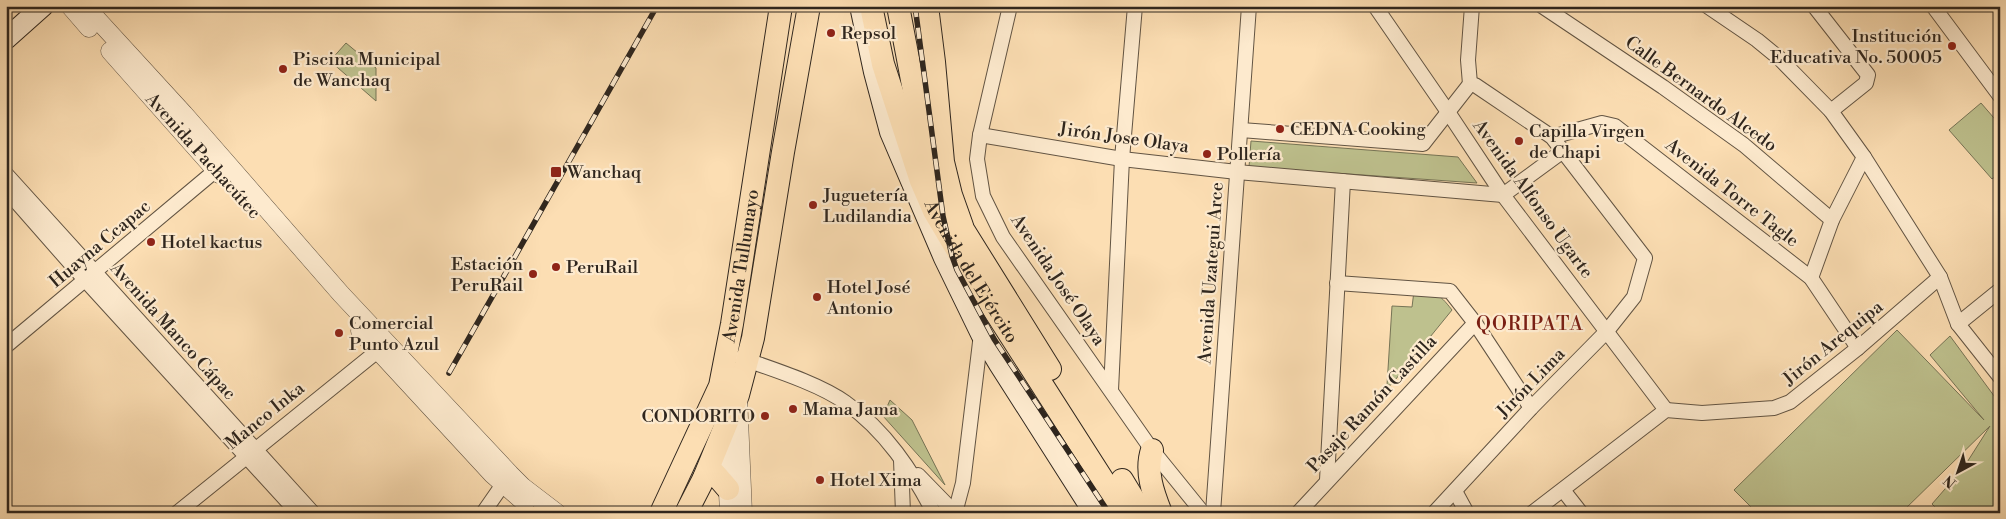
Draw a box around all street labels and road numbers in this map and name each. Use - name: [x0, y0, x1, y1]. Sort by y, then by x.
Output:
- street label: Calle Bernardo Alcedo: [1620, 31, 1782, 157]
- street label: Avenida Pachacútec: [140, 87, 266, 224]
- street label: Avenida Alfonso Ugarte: [1467, 114, 1598, 283]
- street label: Jirón Jose Olaya: [1057, 117, 1191, 159]
- street label: Avenida Torre Tagle: [1660, 133, 1803, 252]
- street label: Avenida Uzategui Arce: [1193, 181, 1229, 366]
- street label: Avenida Tullumayo: [717, 188, 764, 345]
- street label: Huayna Ccapac: [45, 195, 155, 293]
- street label: Avenida del Ejército: [919, 196, 1024, 347]
- street label: Avenida José Olaya: [1005, 209, 1111, 351]
- street label: Avenida Manco Cápac: [104, 257, 241, 405]
- street label: Jirón Arequipa: [1777, 295, 1888, 391]
- street label: Pasaje Ramón Castilla: [1302, 330, 1442, 478]
- street label: Jirón Lima: [1491, 342, 1571, 424]
- street label: Manco Inka: [221, 377, 310, 455]

